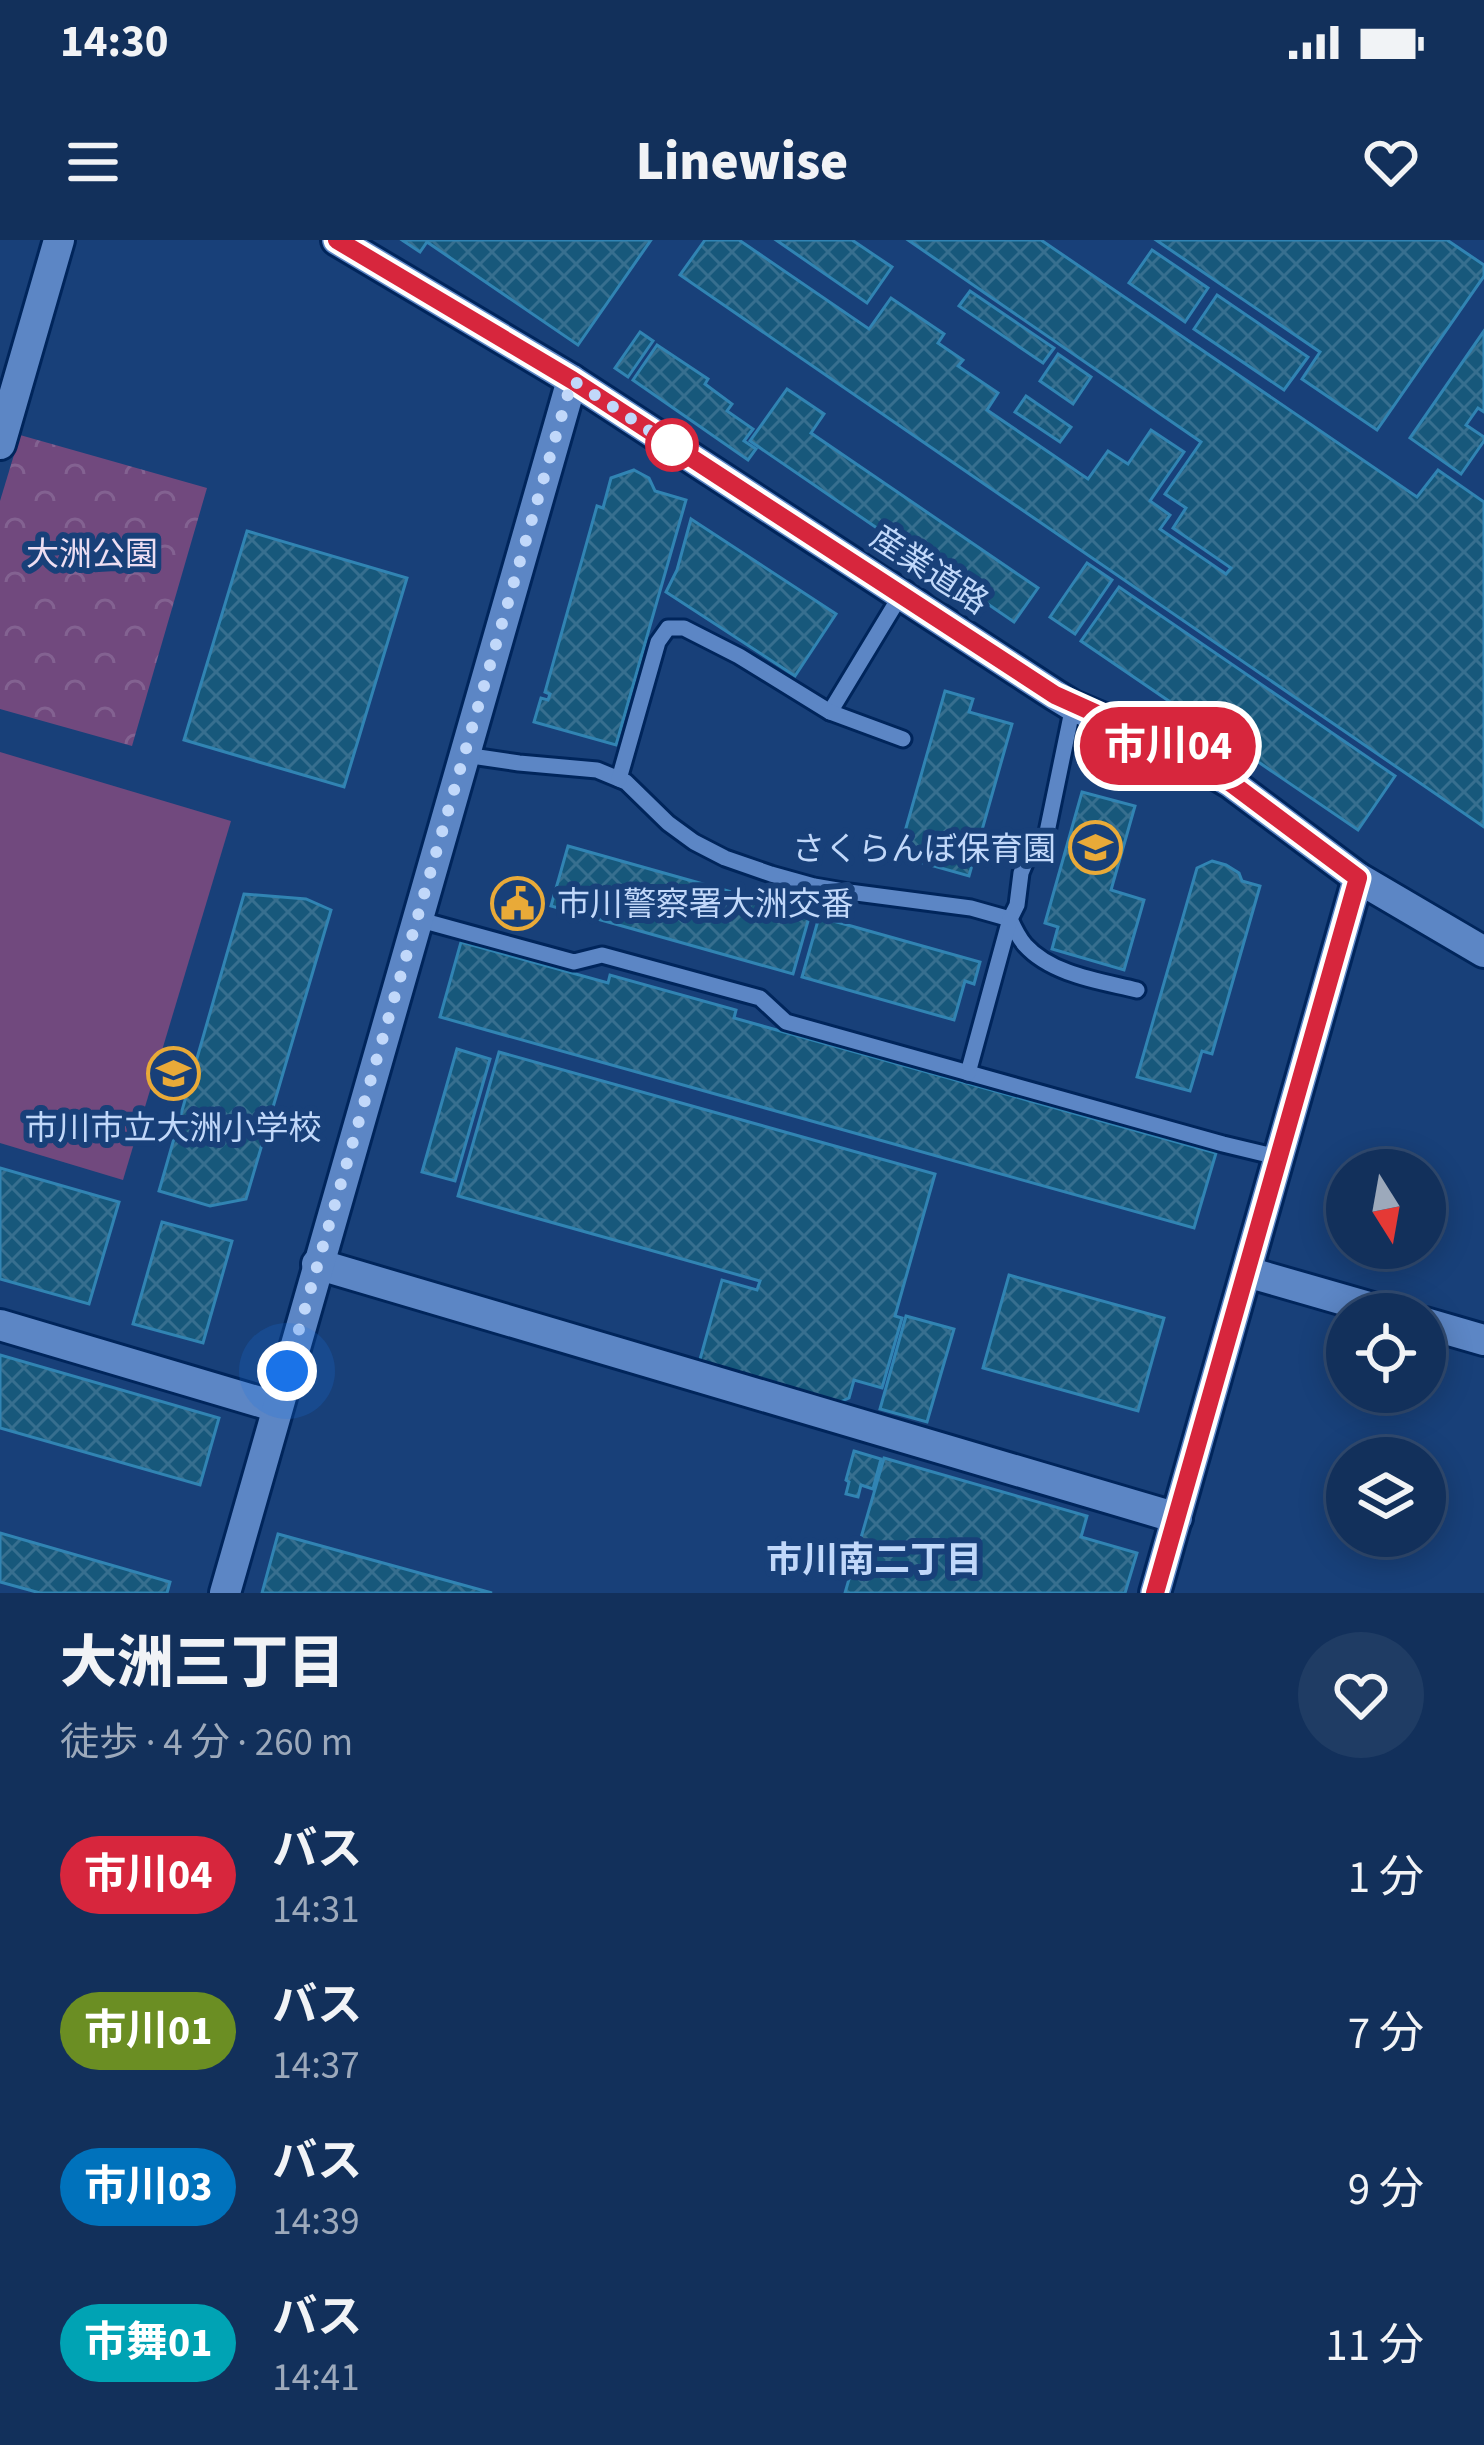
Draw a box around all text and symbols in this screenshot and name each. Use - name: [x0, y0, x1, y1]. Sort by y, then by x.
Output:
- text: 14:30: [60, 10, 169, 74]
- text: Linewise: [636, 124, 848, 201]
- icon: menu: [60, 129, 126, 195]
- icon: heart: [1358, 129, 1424, 195]
- unlabelled marker: [647, 420, 697, 470]
- street label: 産業道路: [861, 515, 997, 626]
- park label: 大洲公園: [26, 531, 158, 578]
- line badge: 市川04: [1084, 707, 1252, 785]
- text: 市川04: [1104, 716, 1232, 776]
- school or university icon: さくらんぼ保育園: [1067, 820, 1123, 876]
- place label: さくらんぼ保育園: [792, 826, 1056, 873]
- public building icon: 市川警察署大洲交番: [490, 875, 546, 931]
- place label: 市川警察署大洲交番: [557, 881, 854, 928]
- school or university icon: 市川市立大洲小学校: [145, 1045, 201, 1101]
- place label: 市川市立大洲小学校: [25, 1105, 322, 1152]
- north arrow: [1326, 1149, 1446, 1269]
- map controls: [1326, 1149, 1446, 1557]
- button: locate: [1326, 1293, 1446, 1413]
- your location: [257, 1341, 317, 1401]
- button: layers: [1326, 1437, 1446, 1557]
- district label: 市川南二丁目: [766, 1535, 982, 1586]
- text: 大洲三丁目: [60, 1624, 345, 1705]
- button: heart: [1298, 1632, 1424, 1758]
- text: 徒歩 · 4 分 · 260 m: [60, 1715, 353, 1771]
- text: バス: [272, 1818, 362, 1882]
- text: 市川04: [84, 1845, 212, 1905]
- text: 1 分: [1348, 1846, 1424, 1910]
- text: 14:31: [272, 1882, 360, 1938]
- text: バス: [272, 1974, 362, 2038]
- text: 市川01: [84, 2001, 212, 2061]
- text: 7 分: [1348, 2002, 1424, 2066]
- text: 14:37: [272, 2038, 360, 2094]
- text: バス: [272, 2130, 362, 2194]
- text: 市川03: [84, 2157, 212, 2217]
- text: 9 分: [1348, 2158, 1424, 2222]
- text: 14:39: [272, 2194, 360, 2250]
- text: バス: [272, 2286, 362, 2350]
- text: 市舞01: [84, 2313, 212, 2373]
- text: 11 分: [1325, 2314, 1424, 2378]
- text: 14:41: [272, 2350, 360, 2406]

